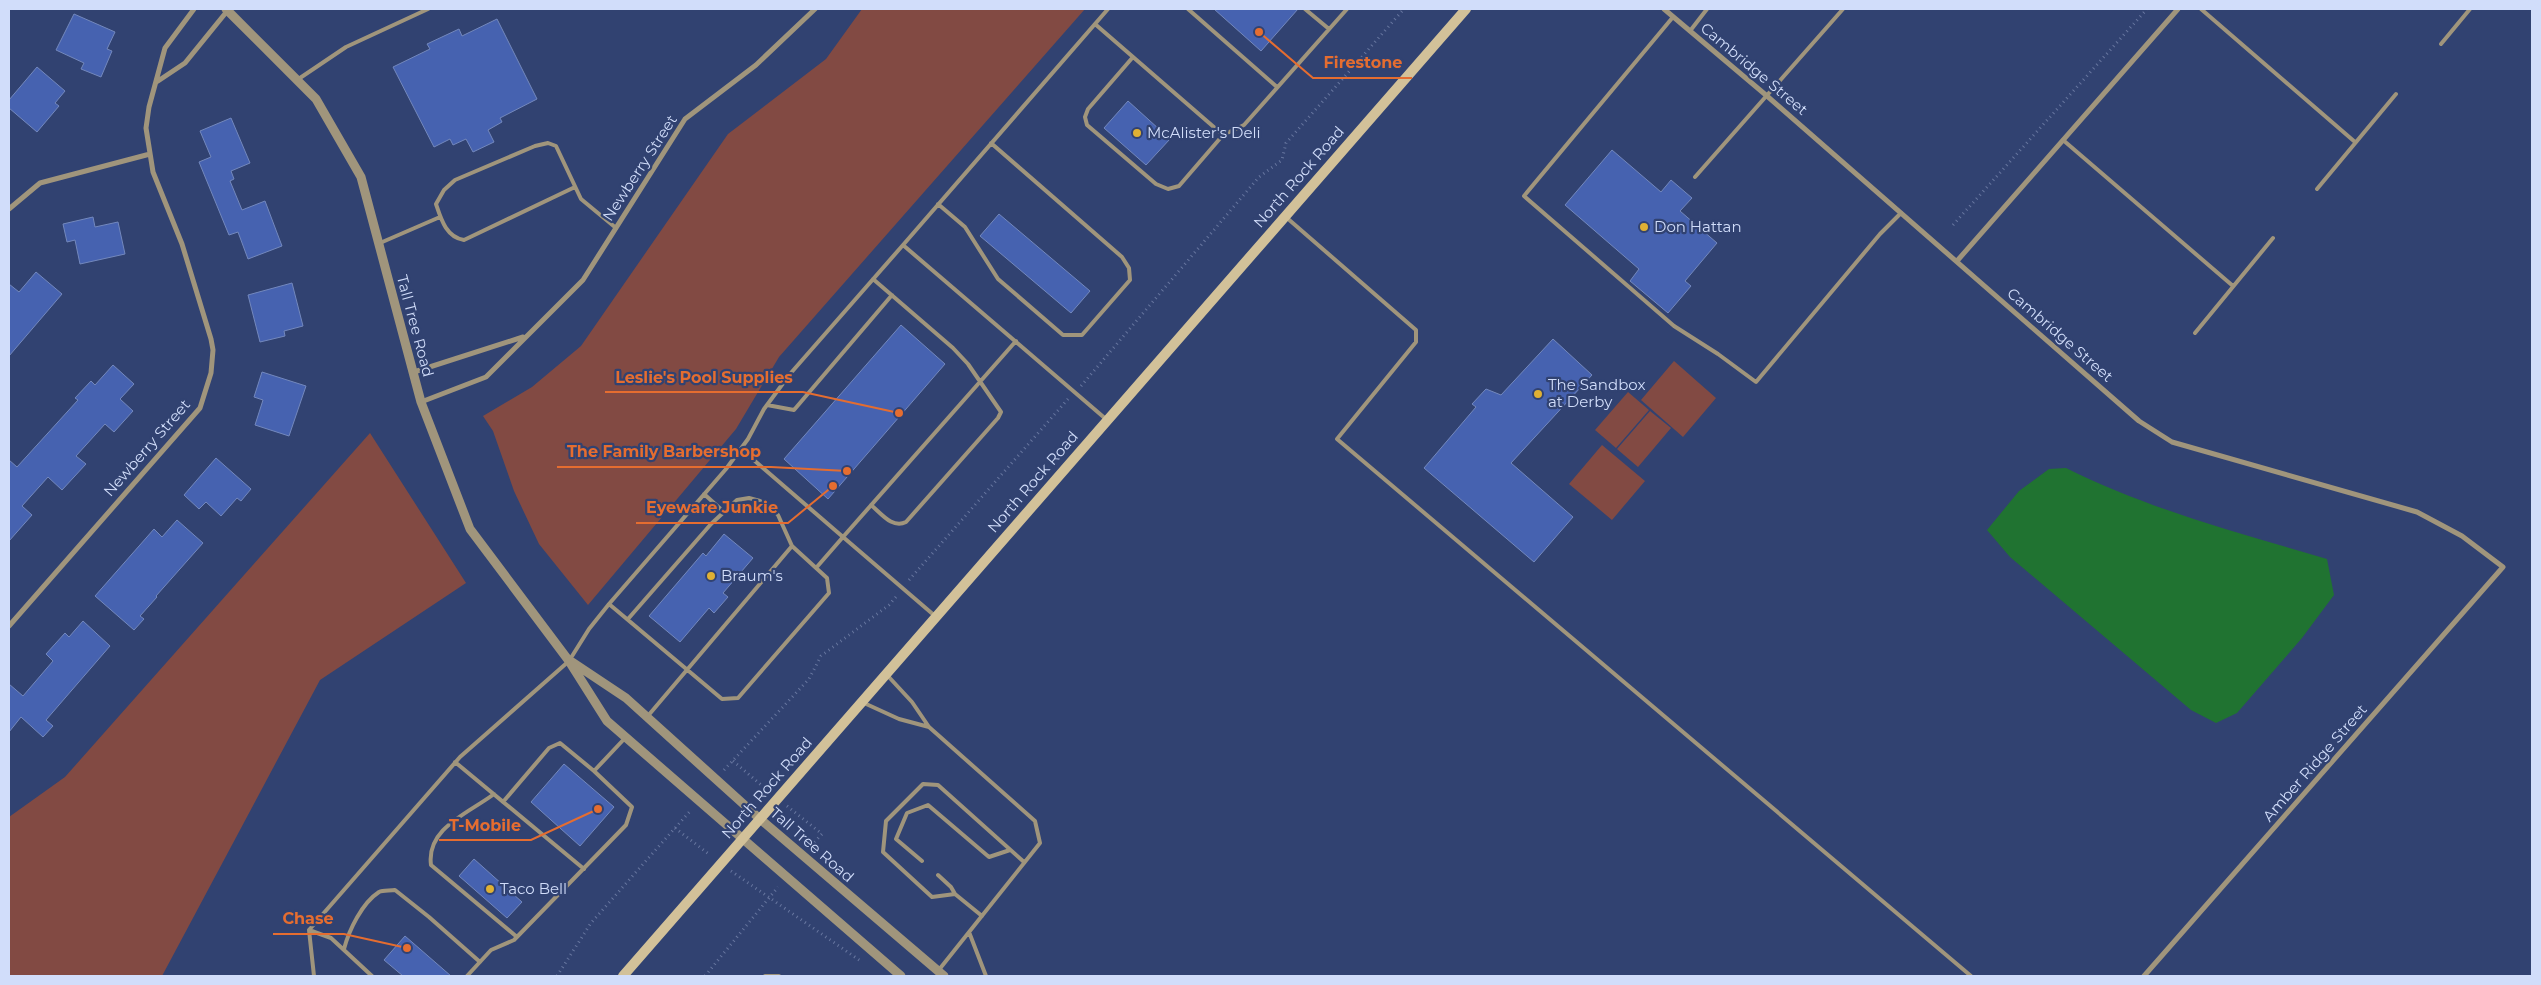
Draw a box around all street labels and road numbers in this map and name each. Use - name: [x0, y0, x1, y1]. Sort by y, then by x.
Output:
- street label: Cambridge Street: [1697, 18, 1812, 119]
- street label: Newberry Street: [598, 111, 681, 224]
- street label: North Rock Road: [1249, 122, 1348, 231]
- street label: Tall Tree Road: [393, 273, 438, 379]
- street label: Cambridge Street: [2003, 283, 2117, 386]
- street label: Newberry Street: [99, 395, 194, 500]
- street label: North Rock Road: [983, 427, 1082, 536]
- street label: Amber Ridge Street: [2258, 700, 2371, 825]
- street label: North Rock Road: [717, 733, 816, 842]
- street label: Tall Tree Road: [767, 803, 858, 886]

